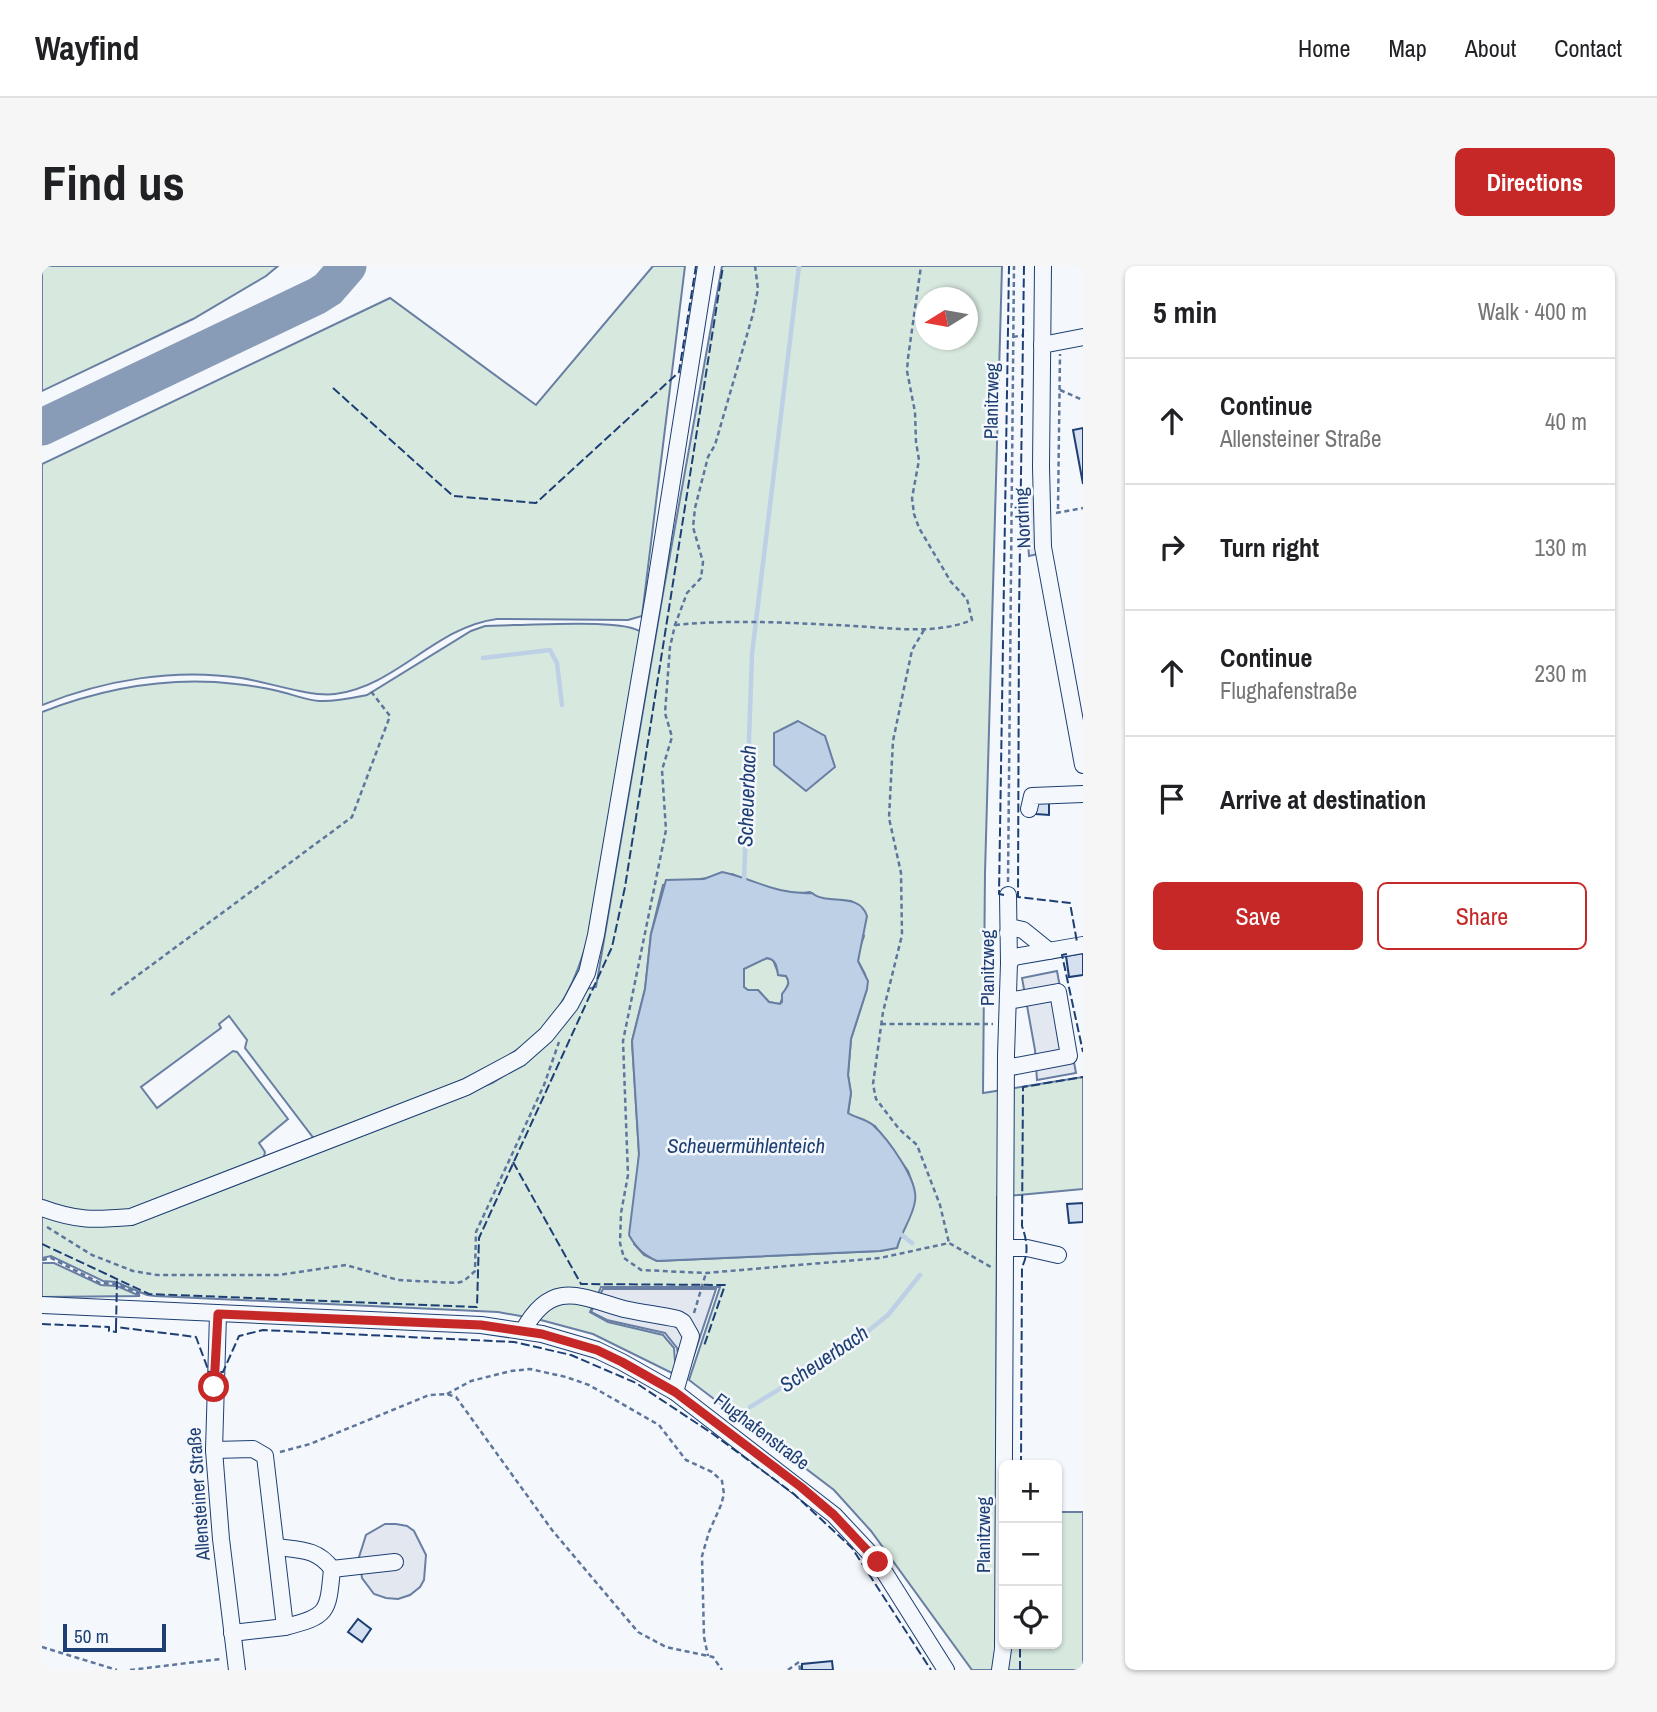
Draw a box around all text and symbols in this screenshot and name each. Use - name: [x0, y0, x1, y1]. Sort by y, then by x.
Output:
- text: Wayfind: [35, 26, 139, 70]
- text: Home: [1298, 32, 1350, 64]
- text: Map: [1388, 32, 1427, 64]
- text: About: [1465, 32, 1516, 64]
- text: Contact: [1554, 32, 1622, 64]
- button: Directions: [1455, 148, 1615, 216]
- text: Find us: [42, 149, 185, 215]
- north arrow: [915, 287, 978, 350]
- text: 5 min: [1153, 292, 1217, 332]
- text: Walk · 400 m: [1478, 296, 1587, 327]
- street label: Planitzweg: [977, 362, 1005, 439]
- text: Continue: [1220, 388, 1312, 423]
- icon: ahead: [1153, 402, 1191, 440]
- text: 40 m: [1545, 406, 1587, 437]
- text: Allensteiner Straße: [1220, 423, 1381, 454]
- street label: Nordring: [1007, 487, 1037, 549]
- icon: right: [1153, 528, 1191, 566]
- text: Turn right: [1220, 530, 1319, 565]
- text: 130 m: [1535, 532, 1587, 563]
- text: Continue: [1220, 640, 1312, 675]
- icon: ahead: [1153, 654, 1191, 692]
- text: 230 m: [1535, 658, 1587, 689]
- text: Flughafenstraße: [1220, 675, 1357, 706]
- water label: Scheuerbach: [730, 745, 763, 847]
- icon: arrive: [1153, 780, 1191, 818]
- text: Arrive at destination: [1220, 782, 1426, 817]
- button: Save: [1153, 882, 1363, 950]
- button: Share: [1377, 882, 1587, 950]
- street label: Planitzweg: [974, 930, 1000, 1006]
- water label: Scheuermühlenteich: [667, 1131, 825, 1160]
- water label: Scheuerbach: [774, 1318, 874, 1399]
- route start: [198, 1371, 229, 1402]
- street label: Flughafenstraße: [709, 1386, 815, 1476]
- street label: Allensteiner Straße: [180, 1427, 216, 1562]
- map controls: [999, 1460, 1062, 1649]
- button: +: [999, 1460, 1062, 1523]
- street label: Planitzweg: [970, 1497, 996, 1573]
- button: −: [999, 1523, 1062, 1586]
- route end: [862, 1546, 893, 1577]
- button: locate: [999, 1586, 1062, 1649]
- scale bar: [63, 1621, 166, 1653]
- text: 50 m: [74, 1623, 109, 1649]

